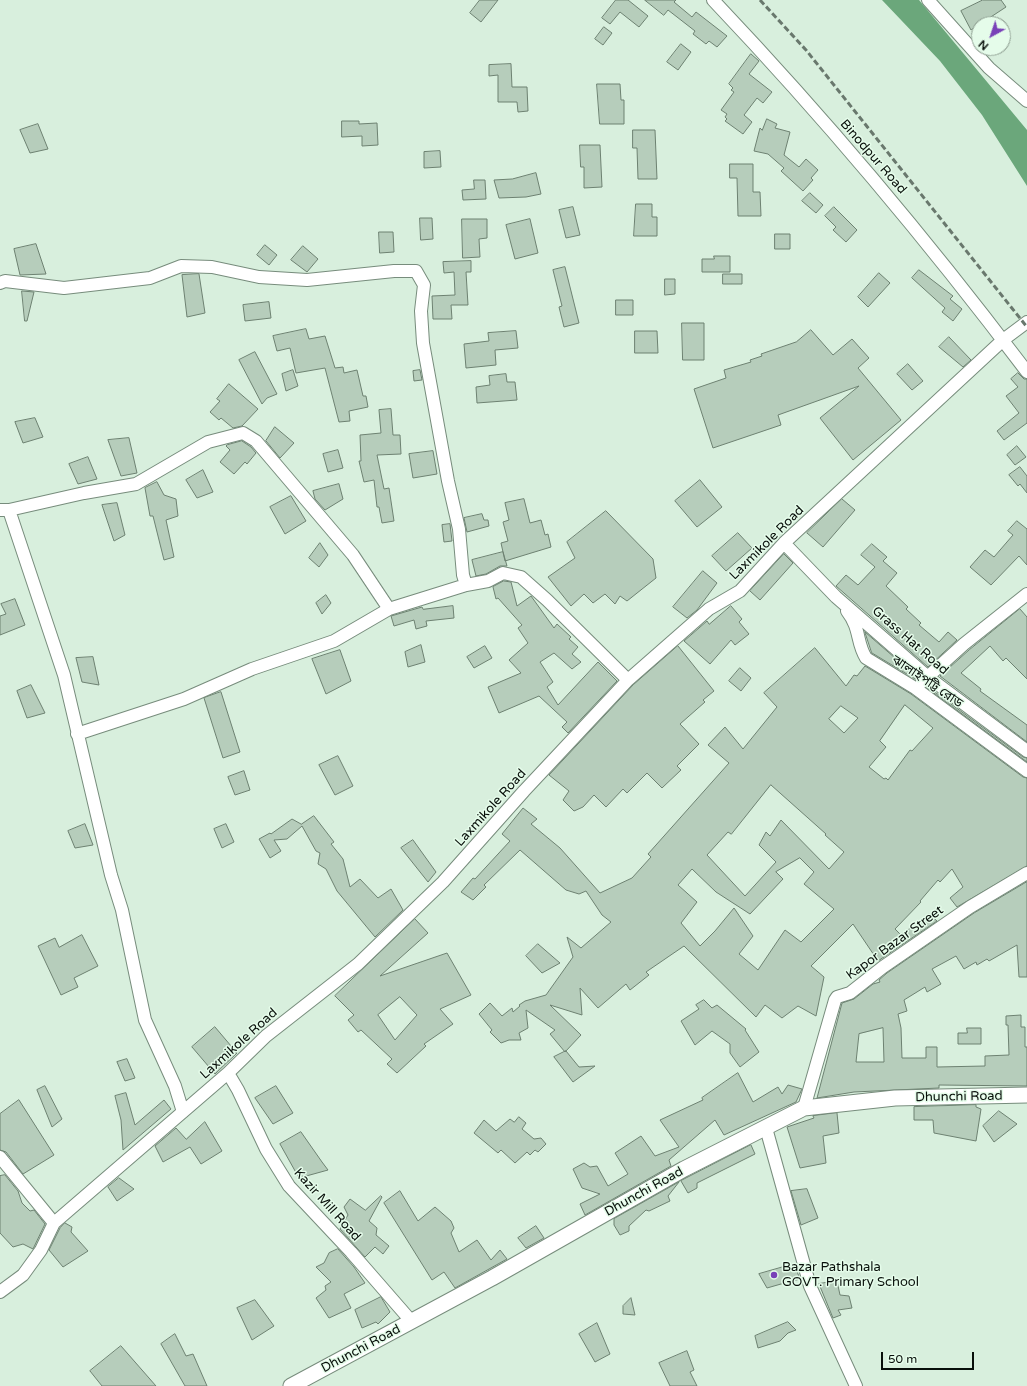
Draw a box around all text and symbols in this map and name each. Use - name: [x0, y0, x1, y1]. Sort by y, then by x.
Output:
- north arrow: [971, 16, 1011, 56]
- text: N: [976, 37, 991, 53]
- street label: Binodpur Road: [837, 117, 909, 197]
- street label: Laxmikole Road: [727, 503, 807, 583]
- street label: Grass Hat Road: [869, 604, 951, 678]
- street label: ঝালাইপট্টি রোড: [889, 653, 965, 711]
- street label: Laxmikole Road: [452, 766, 530, 850]
- street label: Kapor Bazar Street: [843, 903, 947, 983]
- street label: Laxmikole Road: [197, 1005, 281, 1083]
- street label: Dhunchi Road: [915, 1088, 1003, 1106]
- street label: Dhunchi Road: [602, 1164, 686, 1220]
- street label: Kazir Mill Road: [290, 1165, 364, 1245]
- place label: Bazar Pathshala GOVT. Primary School: [782, 1260, 919, 1291]
- marker: Bazar Pathshala GOVT. Primary School: [769, 1270, 779, 1280]
- street label: Dhunchi Road: [319, 1322, 403, 1376]
- scale bar: [883, 1344, 976, 1370]
- text: 50 m: [888, 1352, 917, 1366]

